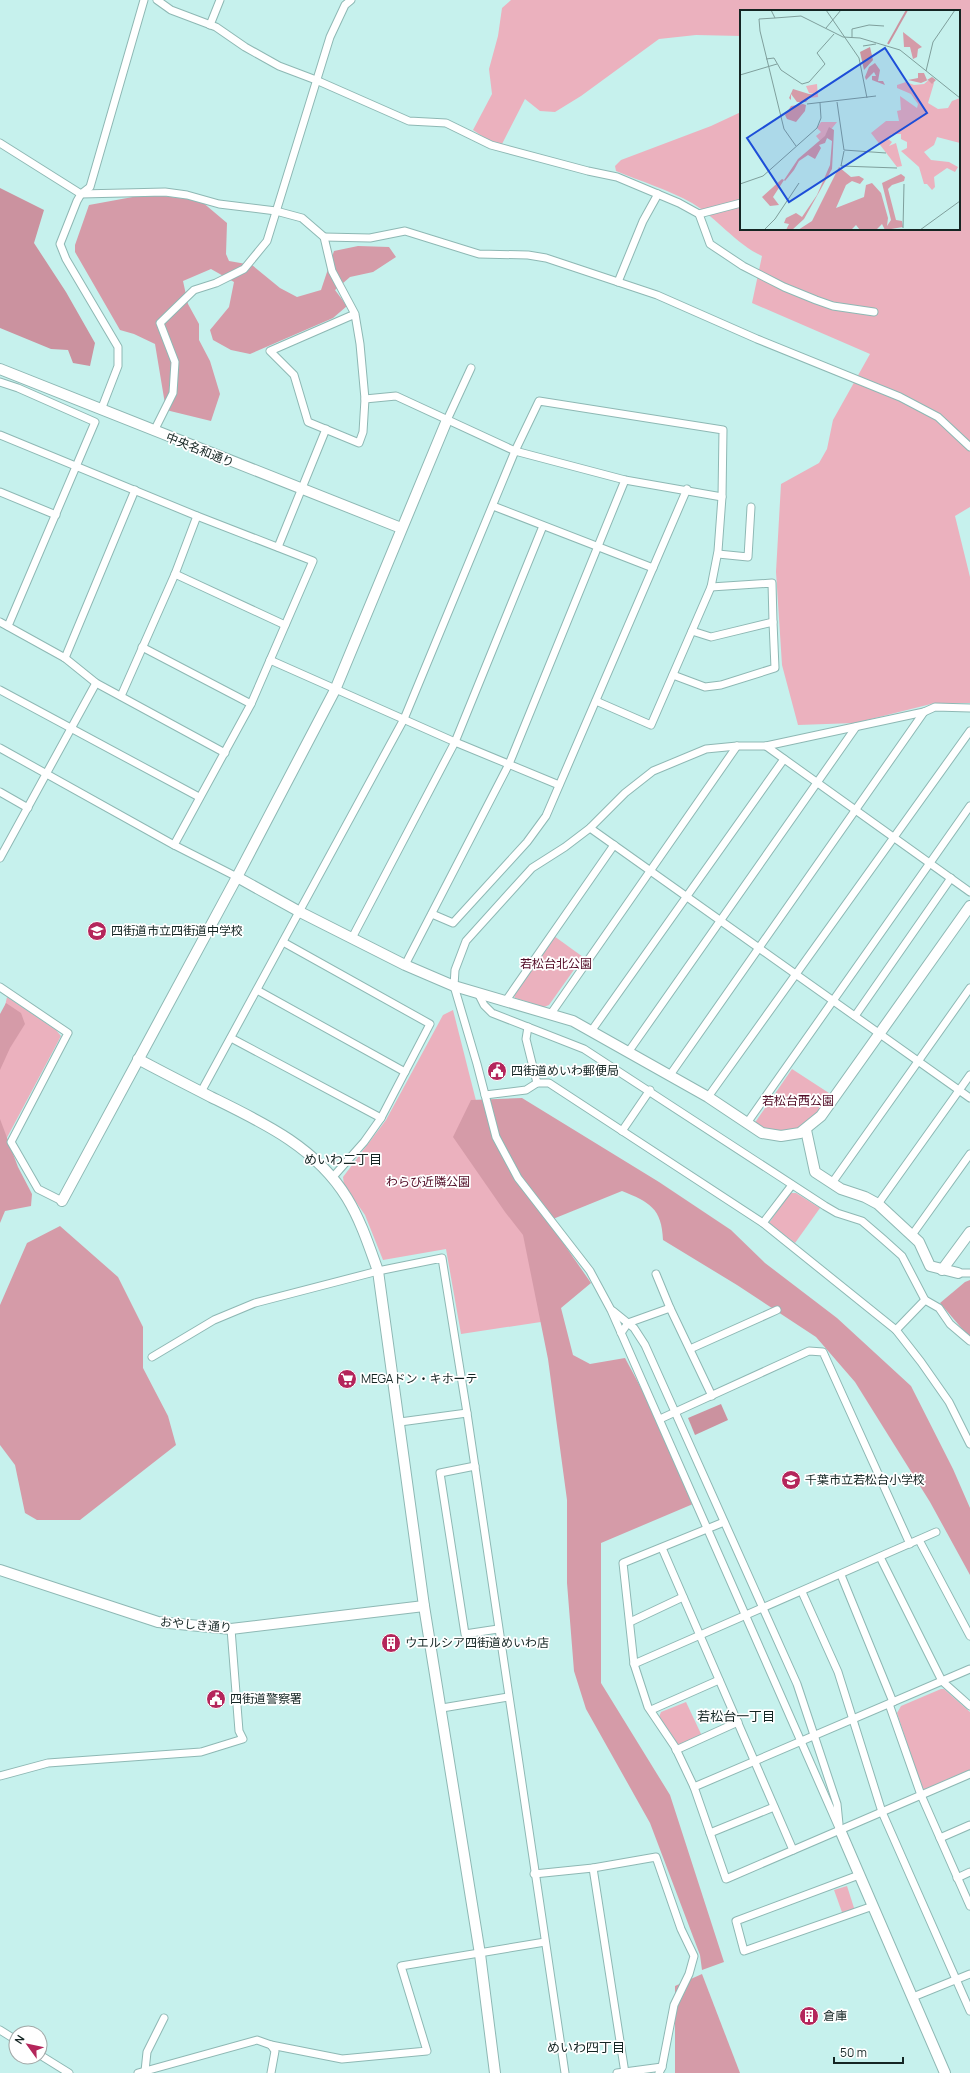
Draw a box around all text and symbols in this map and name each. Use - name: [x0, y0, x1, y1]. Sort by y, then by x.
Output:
- inset map: [740, 10, 960, 230]
- street label: 中央名和通り: [164, 428, 237, 471]
- school or university icon: 四街道市立四街道中学校: [86, 920, 108, 942]
- place label: 四街道市立四街道中学校: [111, 922, 243, 939]
- park label: 若松台北公園: [520, 955, 592, 972]
- public building icon: 四街道めいわ郵便局: [486, 1060, 508, 1082]
- place label: 四街道めいわ郵便局: [511, 1062, 619, 1079]
- park label: 若松台西公園: [762, 1092, 834, 1109]
- district label: めいわ二丁目: [304, 1150, 382, 1168]
- park label: わらび近隣公園: [386, 1173, 470, 1190]
- supermarket icon: MEGAドン・キホーテ: [336, 1368, 358, 1390]
- place label: MEGAドン・キホーテ: [361, 1370, 477, 1387]
- school or university icon: 千葉市立若松台小学校: [780, 1469, 802, 1491]
- place label: 千葉市立若松台小学校: [805, 1471, 925, 1488]
- street label: おやしき通り: [159, 1613, 233, 1636]
- building icon: ウエルシア四街道めいわ店: [380, 1632, 402, 1654]
- place label: ウエルシア四街道めいわ店: [405, 1634, 549, 1651]
- public building icon: 四街道警察署: [205, 1688, 227, 1710]
- place label: 四街道警察署: [230, 1690, 302, 1707]
- district label: 若松台一丁目: [697, 1707, 775, 1725]
- building icon: 倉庫: [798, 2005, 820, 2027]
- place label: 倉庫: [823, 2007, 847, 2024]
- north arrow: [8, 2025, 48, 2065]
- text: N: [11, 2032, 28, 2047]
- district label: めいわ四丁目: [547, 2038, 625, 2056]
- scale bar: [834, 2039, 903, 2065]
- text: 50 m: [840, 2044, 867, 2061]

